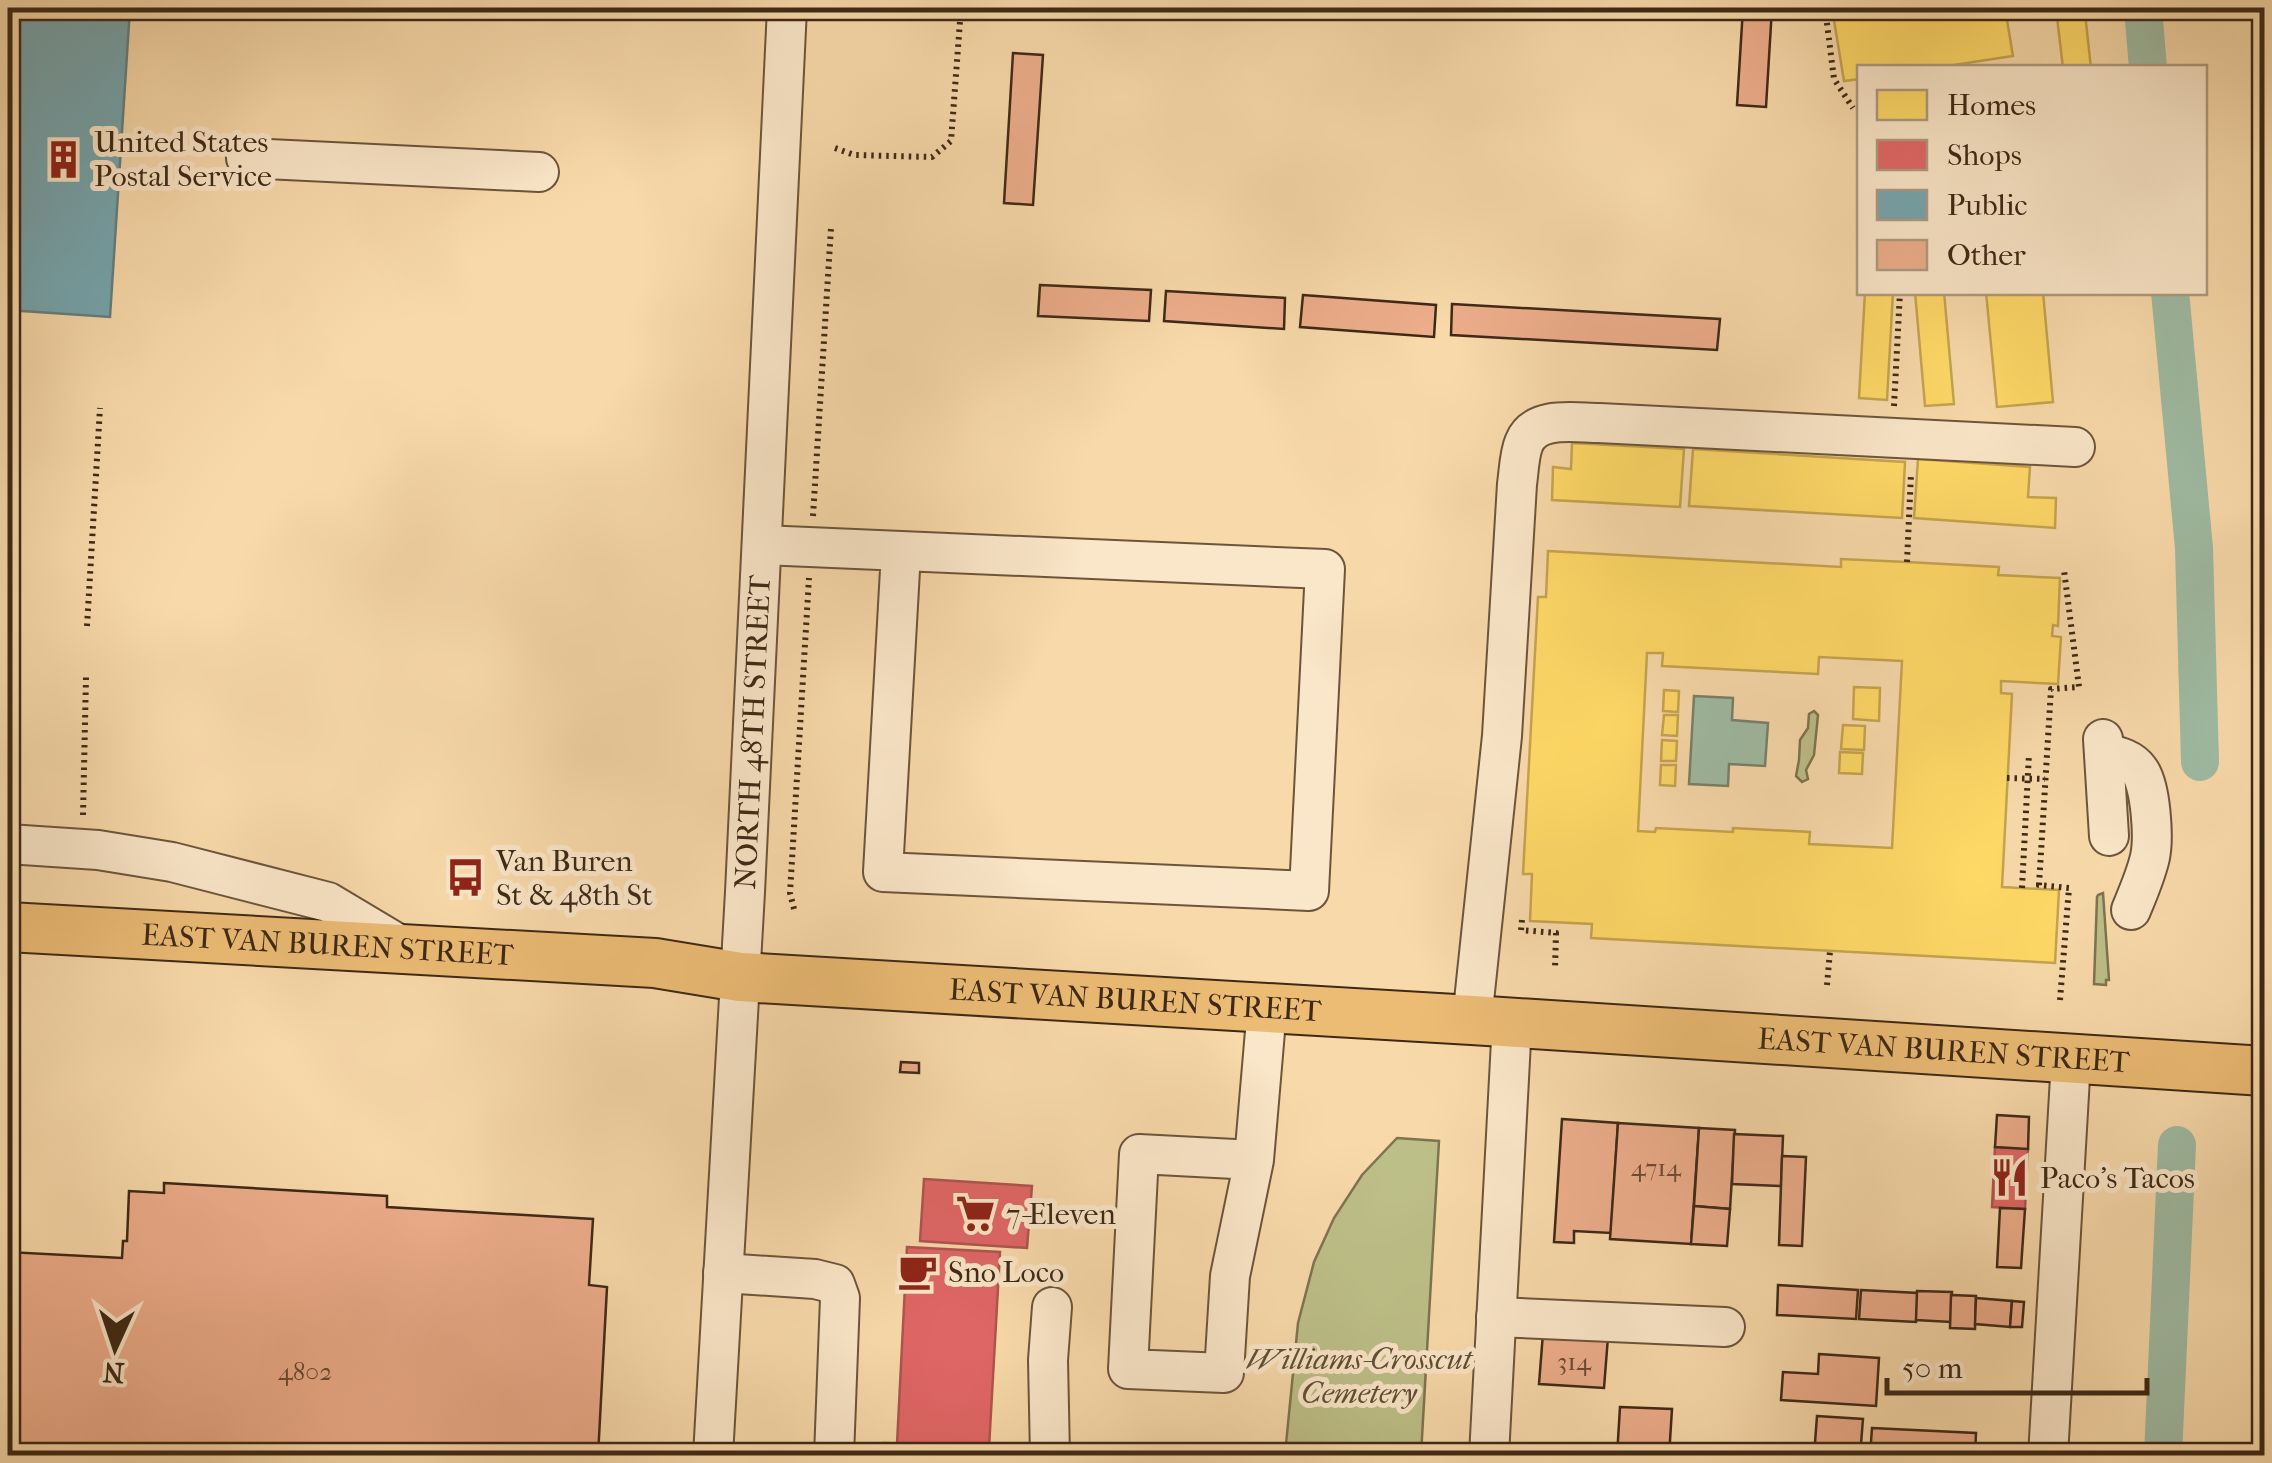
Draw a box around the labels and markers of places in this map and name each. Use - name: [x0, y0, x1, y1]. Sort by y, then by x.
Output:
- place label: United States Postal Service: [94, 125, 272, 194]
- building icon: United States Postal Service: [43, 138, 85, 180]
- place label: Van Buren St & 48th St: [495, 844, 653, 913]
- bus stop icon: Van Buren St & 48th St: [445, 857, 487, 899]
- restaurant icon: Paco's Tacos: [1989, 1157, 2031, 1199]
- place label: Paco's Tacos: [2040, 1161, 2195, 1196]
- supermarket icon: 7-Eleven: [955, 1193, 997, 1235]
- place label: 7-Eleven: [1006, 1197, 1116, 1232]
- cafe icon: Sno Loco: [897, 1251, 939, 1293]
- place label: Sno Loco: [948, 1255, 1064, 1290]

